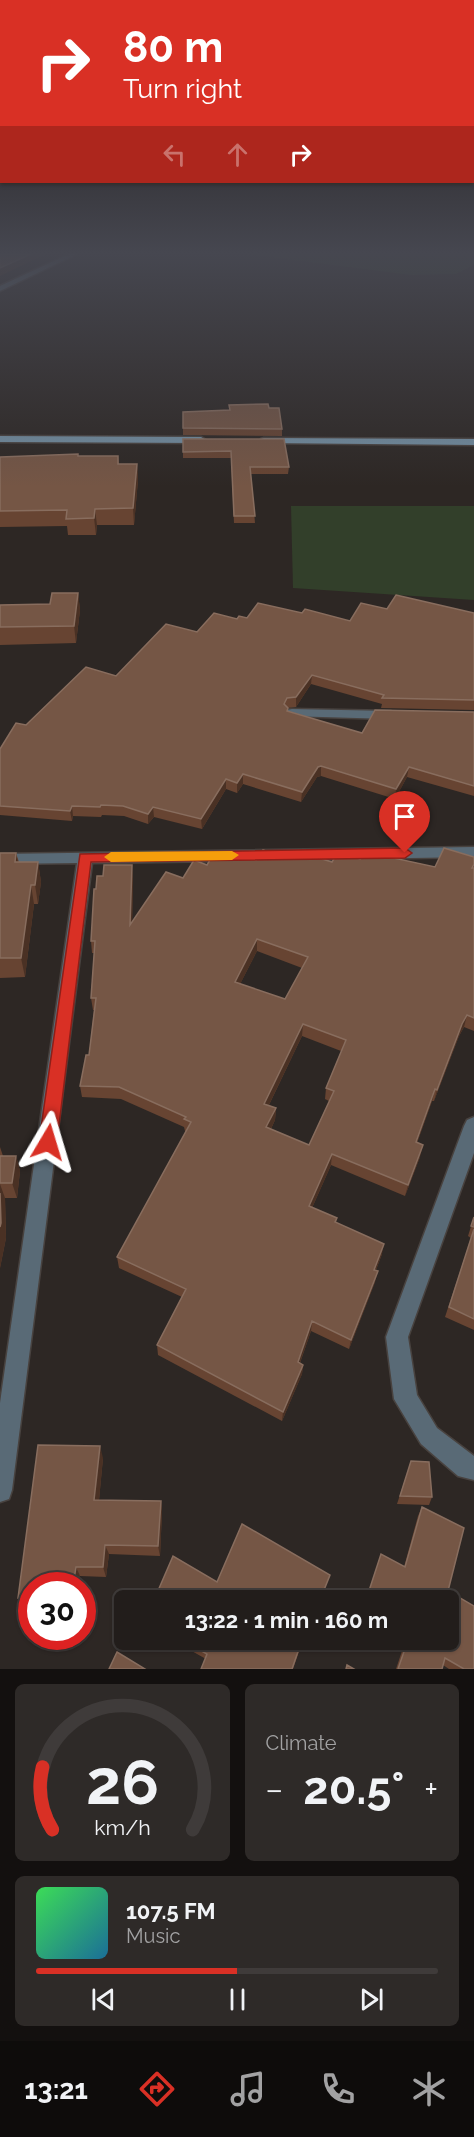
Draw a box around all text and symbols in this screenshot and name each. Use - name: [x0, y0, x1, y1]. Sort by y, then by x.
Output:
- text: 80 m: [123, 23, 223, 72]
- icon: right: [24, 24, 102, 102]
- text: Turn right: [123, 73, 242, 104]
- icon: left: [158, 138, 191, 171]
- icon: ahead: [221, 138, 254, 171]
- icon: right: [284, 138, 317, 171]
- pin: [379, 791, 430, 853]
- icon: arrive: [388, 800, 421, 833]
- position arrow: [16, 1110, 80, 1174]
- speed limit sign: 30: [18, 1572, 96, 1650]
- text: 13:22 · 1 min · 160 m: [185, 1607, 388, 1633]
- text: Climate: [266, 1731, 337, 1755]
- text: 26: [86, 1745, 159, 1819]
- text: 20.5°: [303, 1762, 404, 1815]
- text: −: [266, 1770, 283, 1809]
- text: +: [424, 1770, 438, 1809]
- text: km/h: [94, 1815, 151, 1840]
- text: 107.5 FM: [126, 1898, 216, 1924]
- text: Music: [126, 1924, 180, 1948]
- icon: previous: [87, 1983, 120, 2016]
- icon: pause: [221, 1983, 254, 2016]
- icon: next: [355, 1983, 388, 2016]
- icon: directions: [136, 2068, 178, 2110]
- icon: music: [227, 2068, 269, 2110]
- icon: phone: [317, 2068, 359, 2110]
- icon: climate: [408, 2068, 450, 2110]
- text: 13:21: [24, 2074, 88, 2105]

